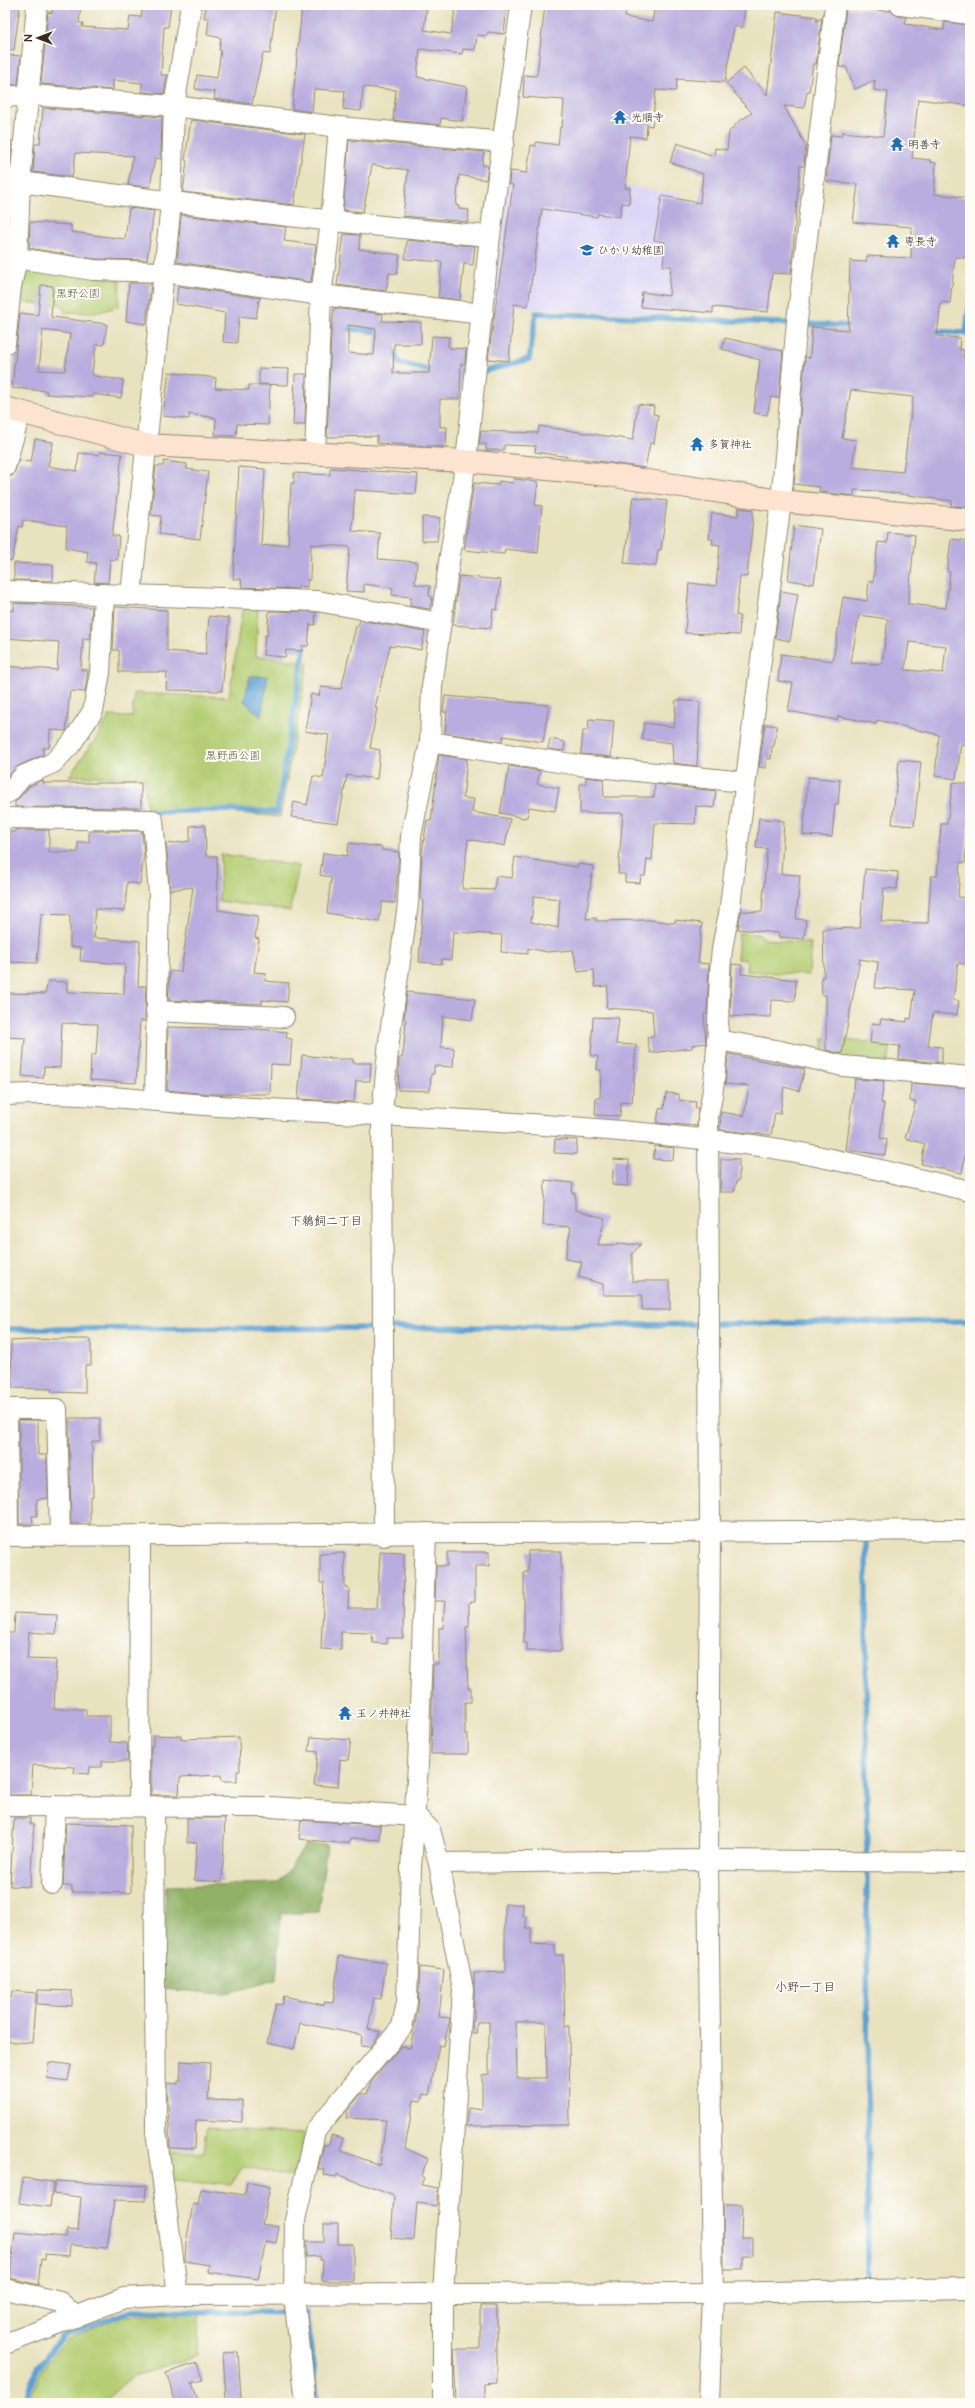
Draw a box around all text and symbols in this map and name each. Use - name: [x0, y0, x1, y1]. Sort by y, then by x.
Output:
- north arrow: [18, 18, 58, 58]
- text: N: [21, 34, 36, 41]
- temple icon: 光順寺: [612, 109, 628, 125]
- place label: 光順寺: [631, 110, 664, 125]
- temple icon: 明善寺: [889, 136, 905, 152]
- place label: 明善寺: [908, 137, 941, 152]
- temple icon: 専長寺: [885, 233, 901, 249]
- place label: 専長寺: [904, 234, 937, 249]
- school or university icon: ひかり幼稚園: [579, 242, 595, 258]
- place label: ひかり幼稚園: [598, 243, 664, 258]
- park label: 黒野公園: [56, 286, 100, 301]
- temple icon: 多賀神社: [689, 436, 705, 452]
- place label: 多賀神社: [708, 437, 752, 452]
- park label: 黒野西公園: [206, 748, 261, 763]
- district label: 下鵜飼二丁目: [290, 1213, 362, 1230]
- temple icon: 玉ノ井神社: [337, 1705, 353, 1721]
- place label: 玉ノ井神社: [356, 1706, 411, 1721]
- district label: 小野一丁目: [775, 1979, 835, 1996]

